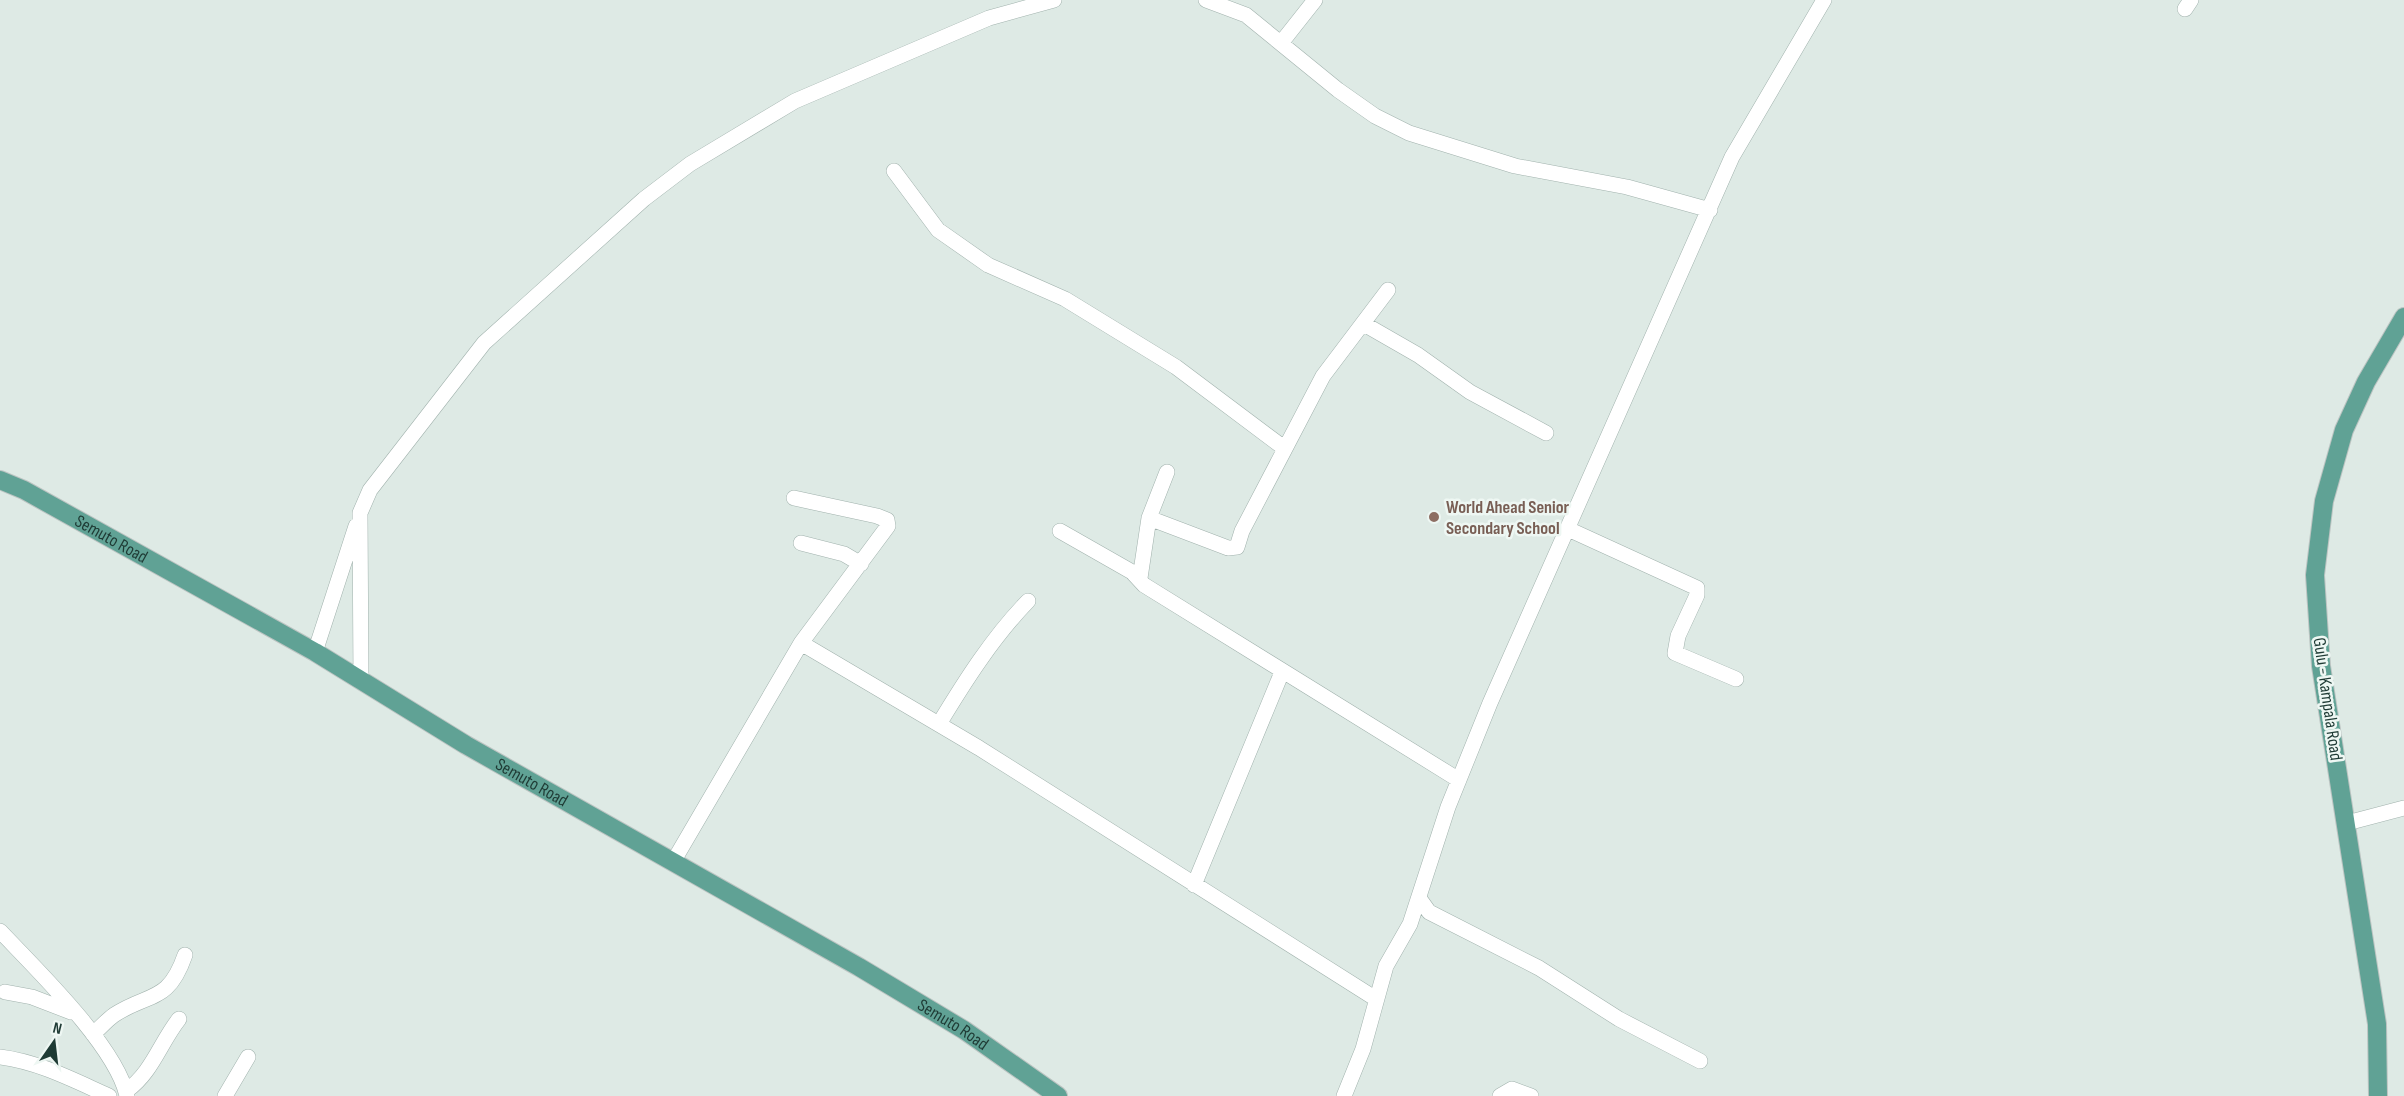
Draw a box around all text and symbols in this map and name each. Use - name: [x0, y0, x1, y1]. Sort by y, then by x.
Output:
- place label: World Ahead Senior Secondary School: [1446, 497, 1570, 539]
- street label: Semuto Road: [71, 510, 151, 568]
- marker: World Ahead Senior Secondary School: [1427, 510, 1441, 524]
- street label: Gulu - Kampala Road: [2308, 636, 2347, 762]
- street label: Semuto Road: [492, 754, 571, 811]
- street label: Semuto Road: [914, 995, 992, 1055]
- north arrow: [24, 1012, 84, 1072]
- text: N: [51, 1019, 64, 1039]

